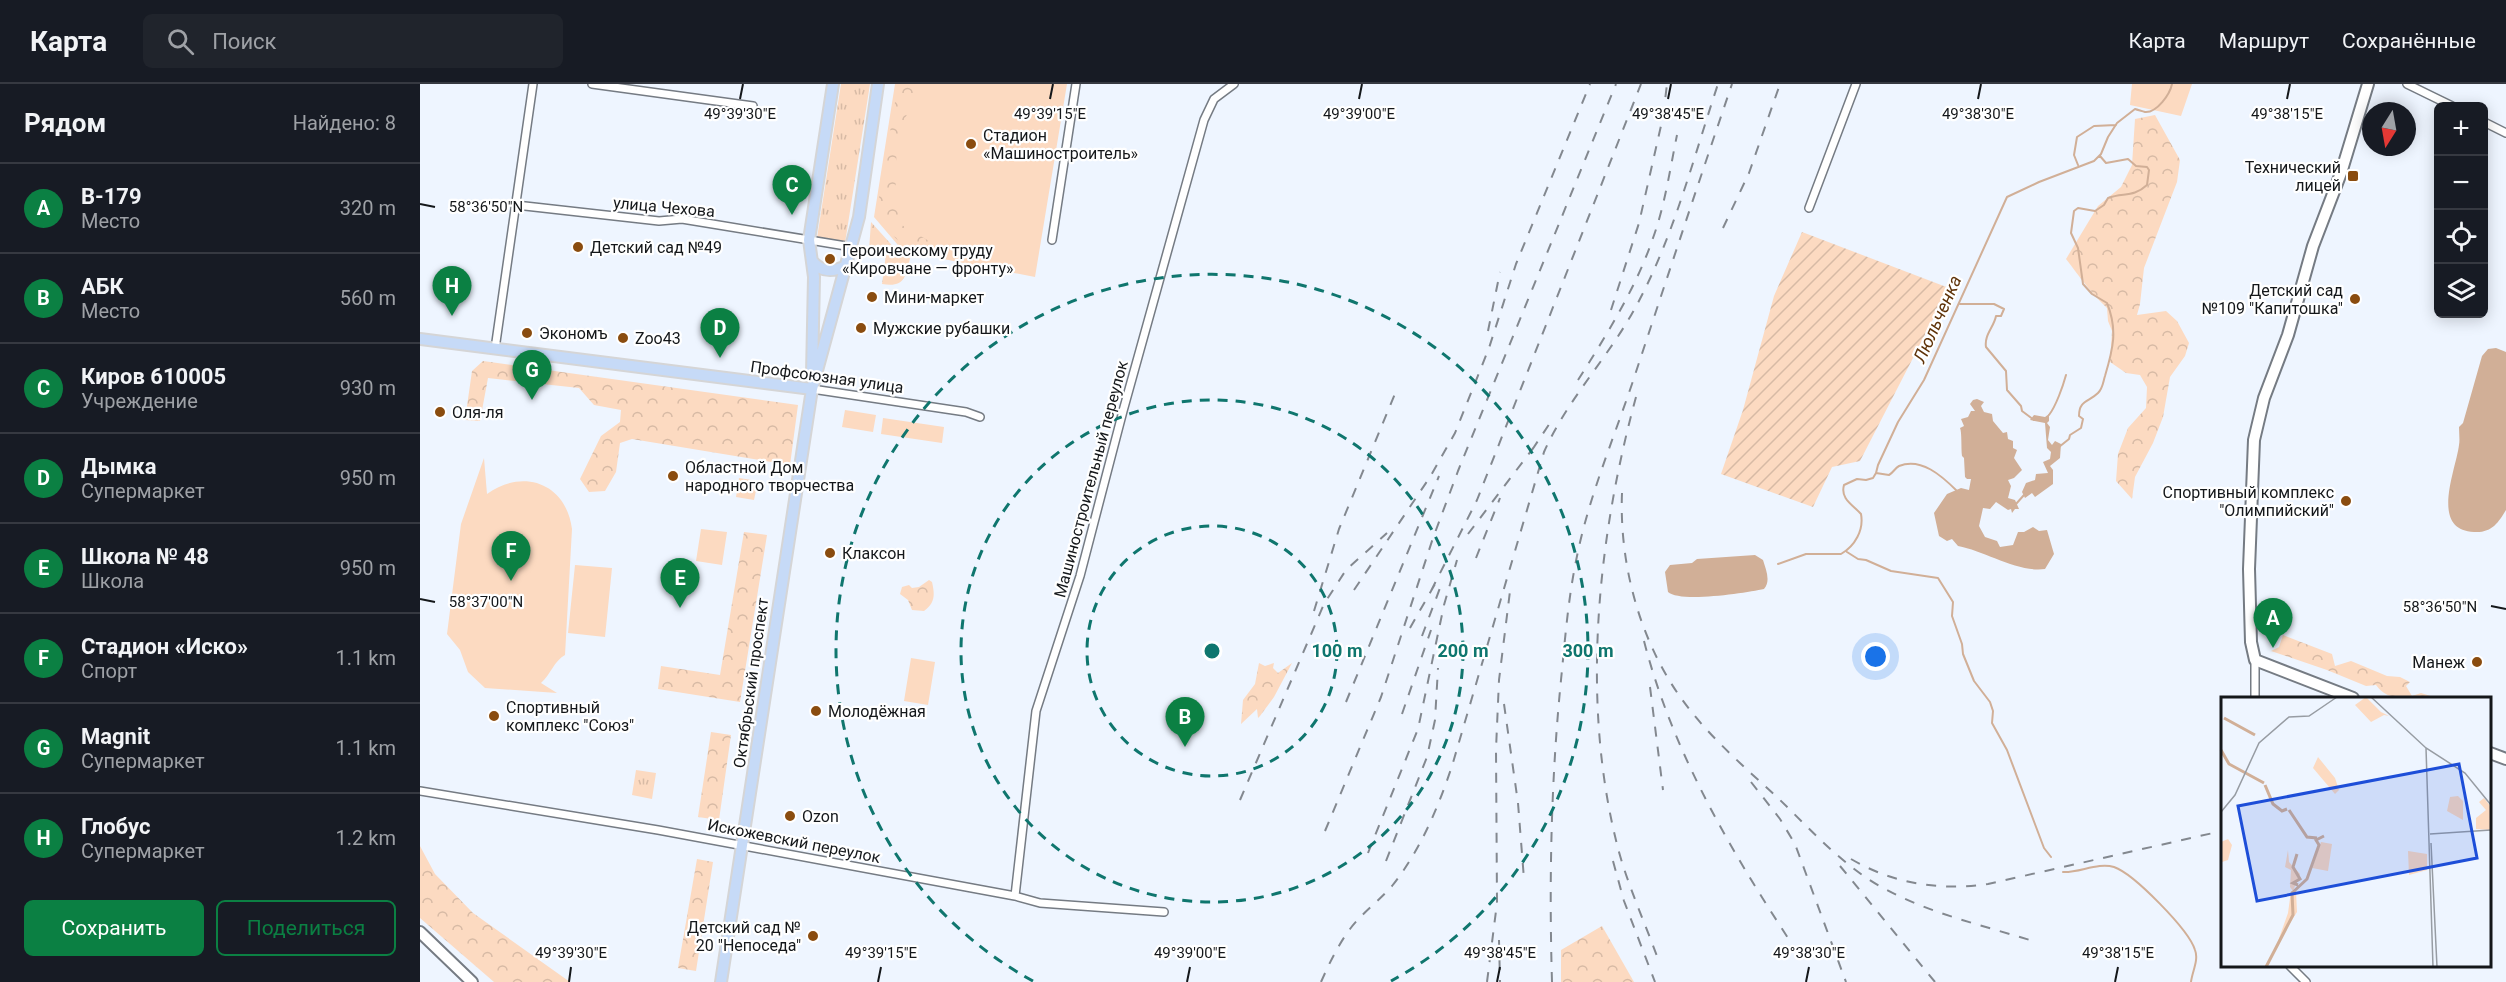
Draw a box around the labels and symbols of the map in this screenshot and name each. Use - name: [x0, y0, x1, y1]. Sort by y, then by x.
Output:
- north arrow: [2362, 102, 2416, 156]
- text: 49°39'30"E: [704, 105, 777, 123]
- text: 49°39'15"E: [1014, 105, 1087, 123]
- text: 49°39'00"E: [1323, 105, 1396, 123]
- text: 49°38'45"E: [1632, 105, 1705, 123]
- text: 49°38'30"E: [1942, 105, 2015, 123]
- text: 49°38'15"E: [2251, 105, 2324, 123]
- place label: Стадион «Машиностроитель»: [983, 126, 1138, 163]
- marker: Стадион «Машиностроитель»: [964, 137, 978, 151]
- place label: Технический лицей: [2245, 158, 2341, 195]
- pin: C: [772, 166, 812, 215]
- marker: Технический лицей: [2346, 169, 2360, 183]
- street label: улица Чехова: [612, 193, 716, 221]
- text: 58°36'50"N: [449, 198, 523, 216]
- place label: Детский сад №49: [590, 238, 722, 257]
- marker: Детский сад №49: [571, 240, 585, 254]
- place label: Героическому труду «Кировчане — фронту»: [842, 241, 1013, 278]
- marker: Героическому труду «Кировчане — фронту»: [823, 252, 837, 266]
- pin: H: [432, 266, 471, 316]
- water label: Люльченка: [1908, 272, 1966, 367]
- place label: Детский сад №109 "Капитошка": [2202, 281, 2343, 318]
- place label: Мини-маркет: [884, 288, 985, 307]
- marker: Мини-маркет: [865, 290, 879, 304]
- marker: Детский сад №109 "Капитошка": [2348, 292, 2362, 306]
- pin: D: [700, 308, 740, 358]
- place label: Мужские рубашки: [873, 319, 1010, 338]
- marker: Мужские рубашки: [854, 321, 868, 335]
- place label: Экономъ: [539, 324, 608, 343]
- marker: Экономъ: [520, 326, 534, 340]
- place label: Zoo43: [635, 329, 681, 348]
- marker: Zoo43: [616, 331, 630, 345]
- pin: G: [512, 350, 552, 400]
- street label: Профсоюзная улица: [749, 357, 905, 397]
- street label: Машиностроительный переулок: [1050, 358, 1132, 599]
- place label: Оля-ля: [452, 403, 504, 422]
- marker: Оля-ля: [433, 405, 447, 419]
- place label: Областной Дом народного творчества: [685, 458, 854, 495]
- marker: Областной Дом народного творчества: [666, 469, 680, 483]
- place label: Спортивный комплекс "Олимпийский": [2163, 483, 2334, 520]
- marker: Спортивный комплекс "Олимпийский": [2339, 494, 2353, 508]
- pin: F: [492, 532, 530, 581]
- place label: Клаксон: [842, 544, 905, 563]
- marker: Клаксон: [823, 546, 837, 560]
- pin: E: [660, 558, 700, 608]
- text: 58°37'00"N: [449, 593, 523, 611]
- street label: Октябрьский проспект: [730, 596, 772, 769]
- pin: A: [2254, 598, 2292, 648]
- text: 58°36'50"N: [2403, 598, 2477, 616]
- text: 100 m: [1311, 640, 1363, 661]
- text: 200 m: [1437, 640, 1489, 661]
- text: 300 m: [1562, 640, 1614, 661]
- centre of rings: [1202, 641, 1222, 661]
- your location: [1861, 642, 1890, 671]
- place label: Манеж: [2412, 653, 2466, 672]
- marker: Манеж: [2470, 655, 2484, 669]
- inset map: [2221, 697, 2491, 967]
- place label: Спортивный комплекс "Союз": [506, 698, 634, 735]
- pin: B: [1166, 698, 1204, 747]
- place label: Молодёжная: [828, 702, 926, 721]
- marker: Молодёжная: [809, 704, 823, 718]
- marker: Спортивный комплекс "Союз": [487, 709, 501, 723]
- place label: Ozon: [802, 807, 839, 826]
- marker: Ozon: [783, 809, 797, 823]
- street label: Искожевский переулок: [706, 815, 882, 867]
- place label: Детский сад № 20 "Непоседа": [687, 918, 801, 955]
- marker: Детский сад № 20 "Непоседа": [806, 929, 820, 943]
- text: 49°39'30"E: [535, 944, 608, 962]
- text: 49°39'15"E: [845, 944, 918, 962]
- text: 49°39'00"E: [1154, 944, 1227, 962]
- text: 49°38'45"E: [1464, 944, 1537, 962]
- text: 49°38'30"E: [1773, 944, 1846, 962]
- text: 49°38'15"E: [2082, 944, 2155, 962]

